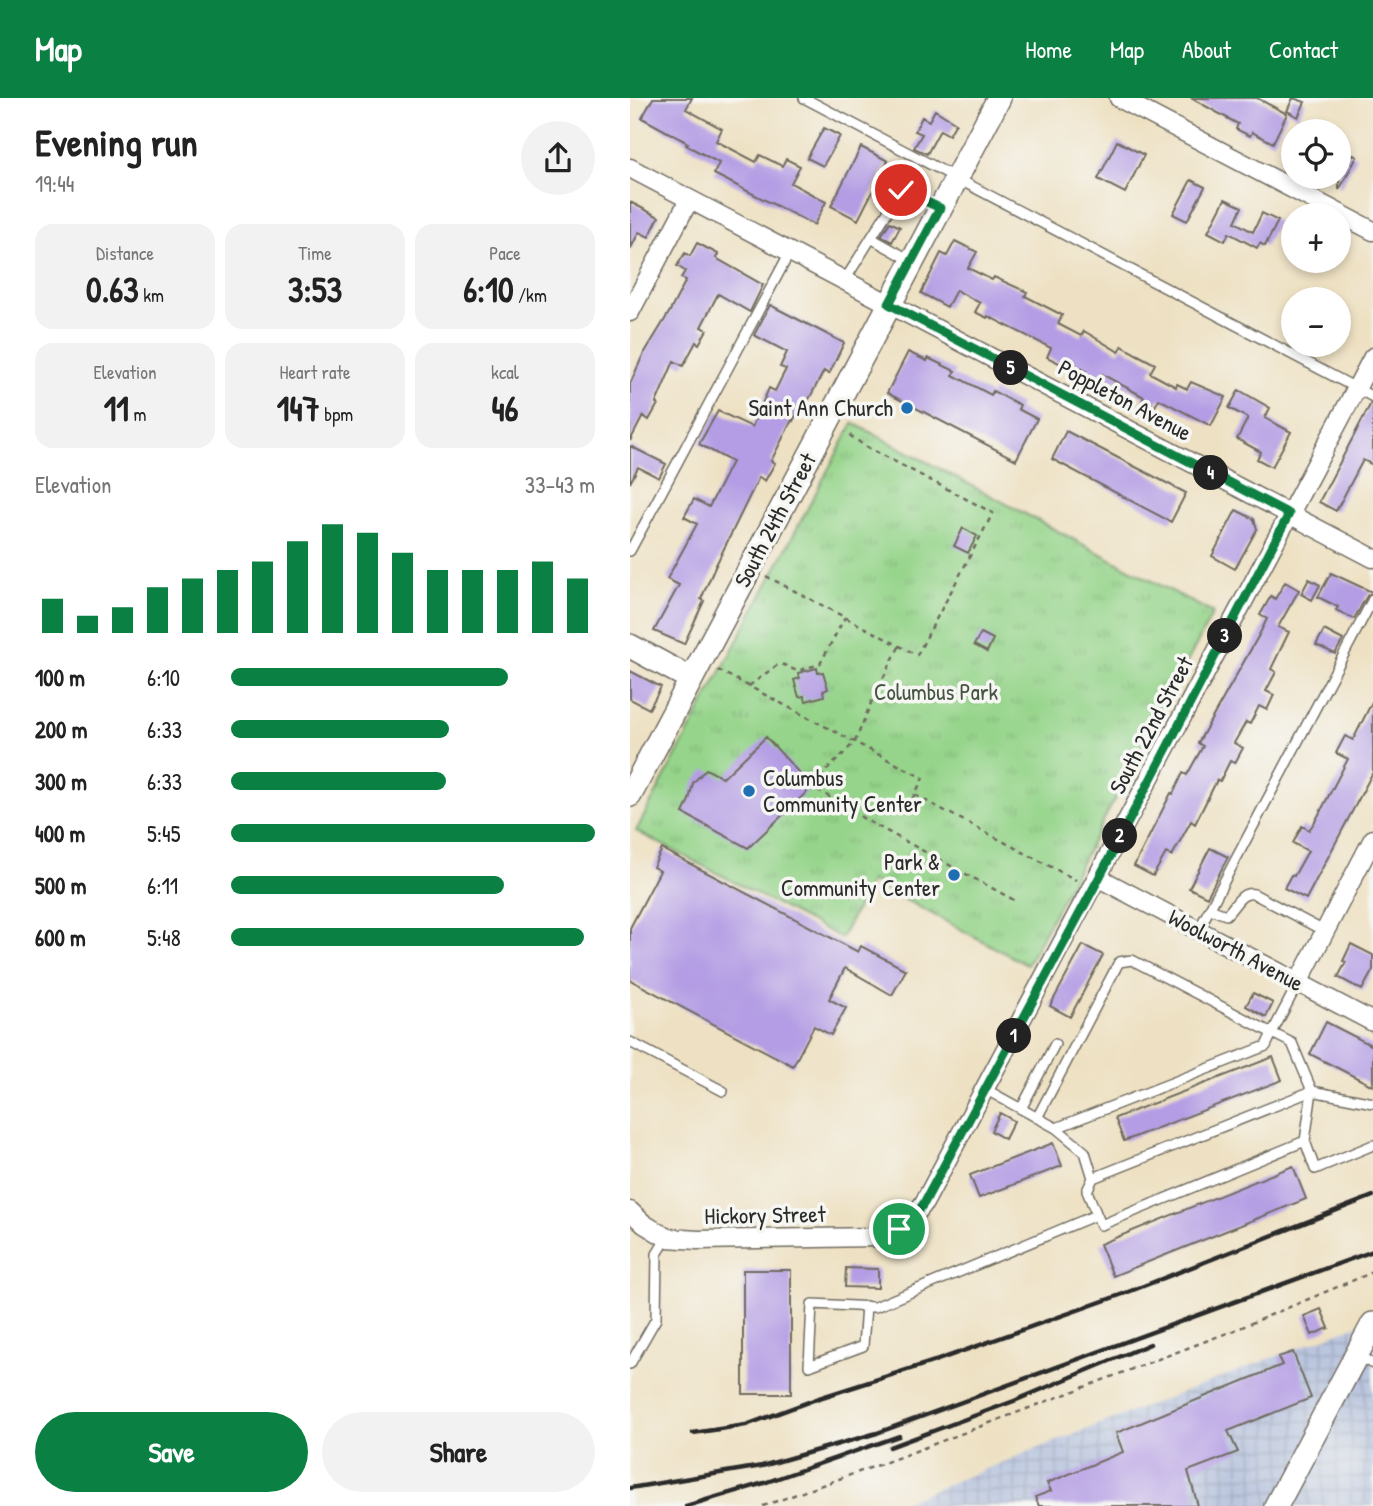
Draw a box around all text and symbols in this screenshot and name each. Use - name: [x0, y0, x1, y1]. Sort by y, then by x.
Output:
- text: Map: [35, 27, 82, 71]
- text: Home: [1025, 33, 1072, 65]
- text: Map: [1110, 33, 1144, 65]
- text: About: [1182, 33, 1231, 65]
- text: Contact: [1269, 33, 1338, 65]
- text: Evening run: [35, 116, 198, 168]
- map controls: [1281, 119, 1351, 357]
- button: locate: [1281, 119, 1351, 189]
- button: share: [521, 121, 595, 195]
- pin: [871, 160, 931, 220]
- text: 19:44: [35, 168, 74, 199]
- icon: check: [882, 171, 920, 209]
- button: +: [1281, 203, 1351, 273]
- text: Distance: [96, 240, 154, 266]
- text: Time: [298, 240, 332, 266]
- text: Pace: [489, 240, 521, 266]
- text: 0.63: [86, 266, 139, 313]
- text: 3:53: [288, 266, 342, 313]
- text: 6:10: [463, 266, 514, 313]
- text: km: [139, 282, 164, 308]
- text: /km: [514, 282, 547, 308]
- button: −: [1281, 287, 1351, 357]
- pin: 5: [994, 350, 1028, 386]
- street label: Poppleton Avenue: [1053, 351, 1197, 448]
- text: 5: [1006, 354, 1015, 380]
- text: Elevation: [93, 359, 157, 385]
- text: Heart rate: [280, 359, 350, 385]
- text: kcal: [491, 359, 519, 385]
- text: 11: [104, 385, 129, 432]
- text: 147: [277, 385, 320, 432]
- text: 46: [491, 385, 519, 432]
- place label: Saint Ann Church: [748, 392, 893, 423]
- marker: Saint Ann Church: [899, 400, 915, 416]
- text: m: [129, 401, 146, 427]
- text: bpm: [320, 401, 353, 427]
- street label: South 24th Street: [726, 446, 823, 592]
- pin: 4: [1194, 456, 1228, 490]
- text: 4: [1207, 459, 1214, 485]
- text: Elevation: [35, 469, 111, 500]
- text: 33–43 m: [525, 469, 595, 500]
- pin: 3: [1208, 618, 1242, 654]
- text: 3: [1220, 622, 1229, 648]
- street label: South 22nd Street: [1101, 650, 1200, 799]
- text: 100 m: [35, 662, 85, 693]
- text: 6:10: [147, 662, 180, 693]
- park label: Columbus Park: [874, 676, 999, 707]
- text: 200 m: [35, 714, 87, 745]
- text: 6:33: [147, 714, 182, 745]
- place label: Columbus Community Center: [763, 762, 922, 819]
- text: 300 m: [35, 766, 87, 797]
- text: 6:33: [147, 766, 182, 797]
- marker: Columbus Community Center: [741, 783, 757, 799]
- text: 400 m: [35, 818, 85, 849]
- text: 5:45: [147, 818, 180, 849]
- pin: 2: [1102, 818, 1138, 854]
- text: 2: [1115, 822, 1124, 848]
- place label: Park & Community Center: [781, 846, 940, 903]
- marker: Park & Community Center: [946, 867, 962, 883]
- text: 500 m: [35, 870, 86, 901]
- text: 6:11: [147, 870, 178, 901]
- street label: Woolworth Avenue: [1163, 901, 1309, 998]
- text: 600 m: [35, 922, 86, 953]
- text: 5:48: [147, 922, 181, 953]
- pin: 1: [996, 1018, 1032, 1054]
- text: 1: [1010, 1022, 1017, 1048]
- street label: Hickory Street: [704, 1198, 827, 1231]
- pin: [869, 1199, 929, 1259]
- icon: arrive: [880, 1210, 918, 1248]
- button: Save: [35, 1412, 308, 1492]
- button: Share: [322, 1412, 595, 1492]

